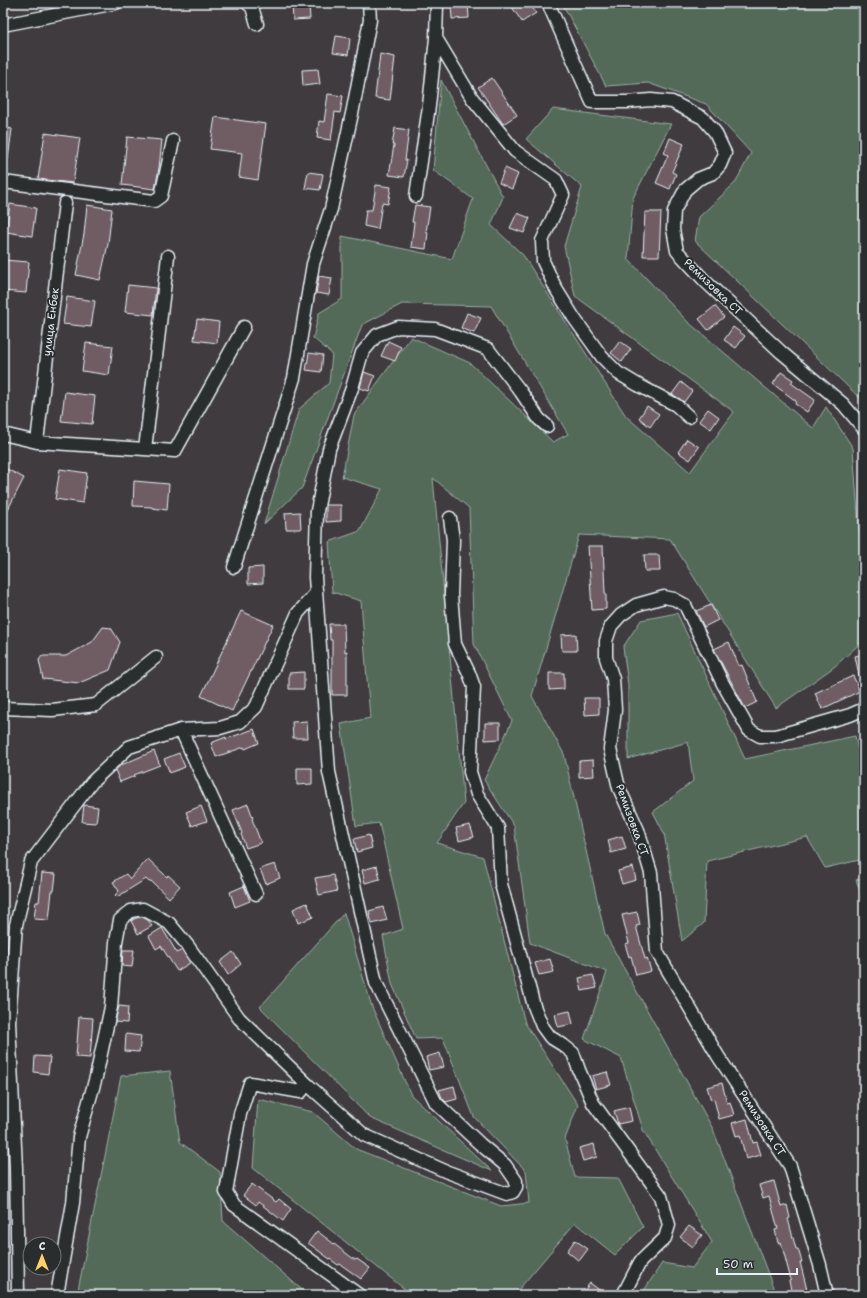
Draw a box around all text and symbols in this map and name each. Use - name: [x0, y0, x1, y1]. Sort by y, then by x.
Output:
- street label: Ремизовка СТ: [681, 255, 746, 319]
- street label: улица Енбек: [39, 287, 63, 357]
- street label: Ремизовка СТ: [612, 782, 652, 858]
- street label: Ремизовка СТ: [735, 1087, 789, 1159]
- north arrow: [22, 1236, 62, 1276]
- text: С: [39, 1239, 46, 1254]
- scale bar: [717, 1250, 797, 1276]
- text: 50 m: [723, 1256, 753, 1272]

